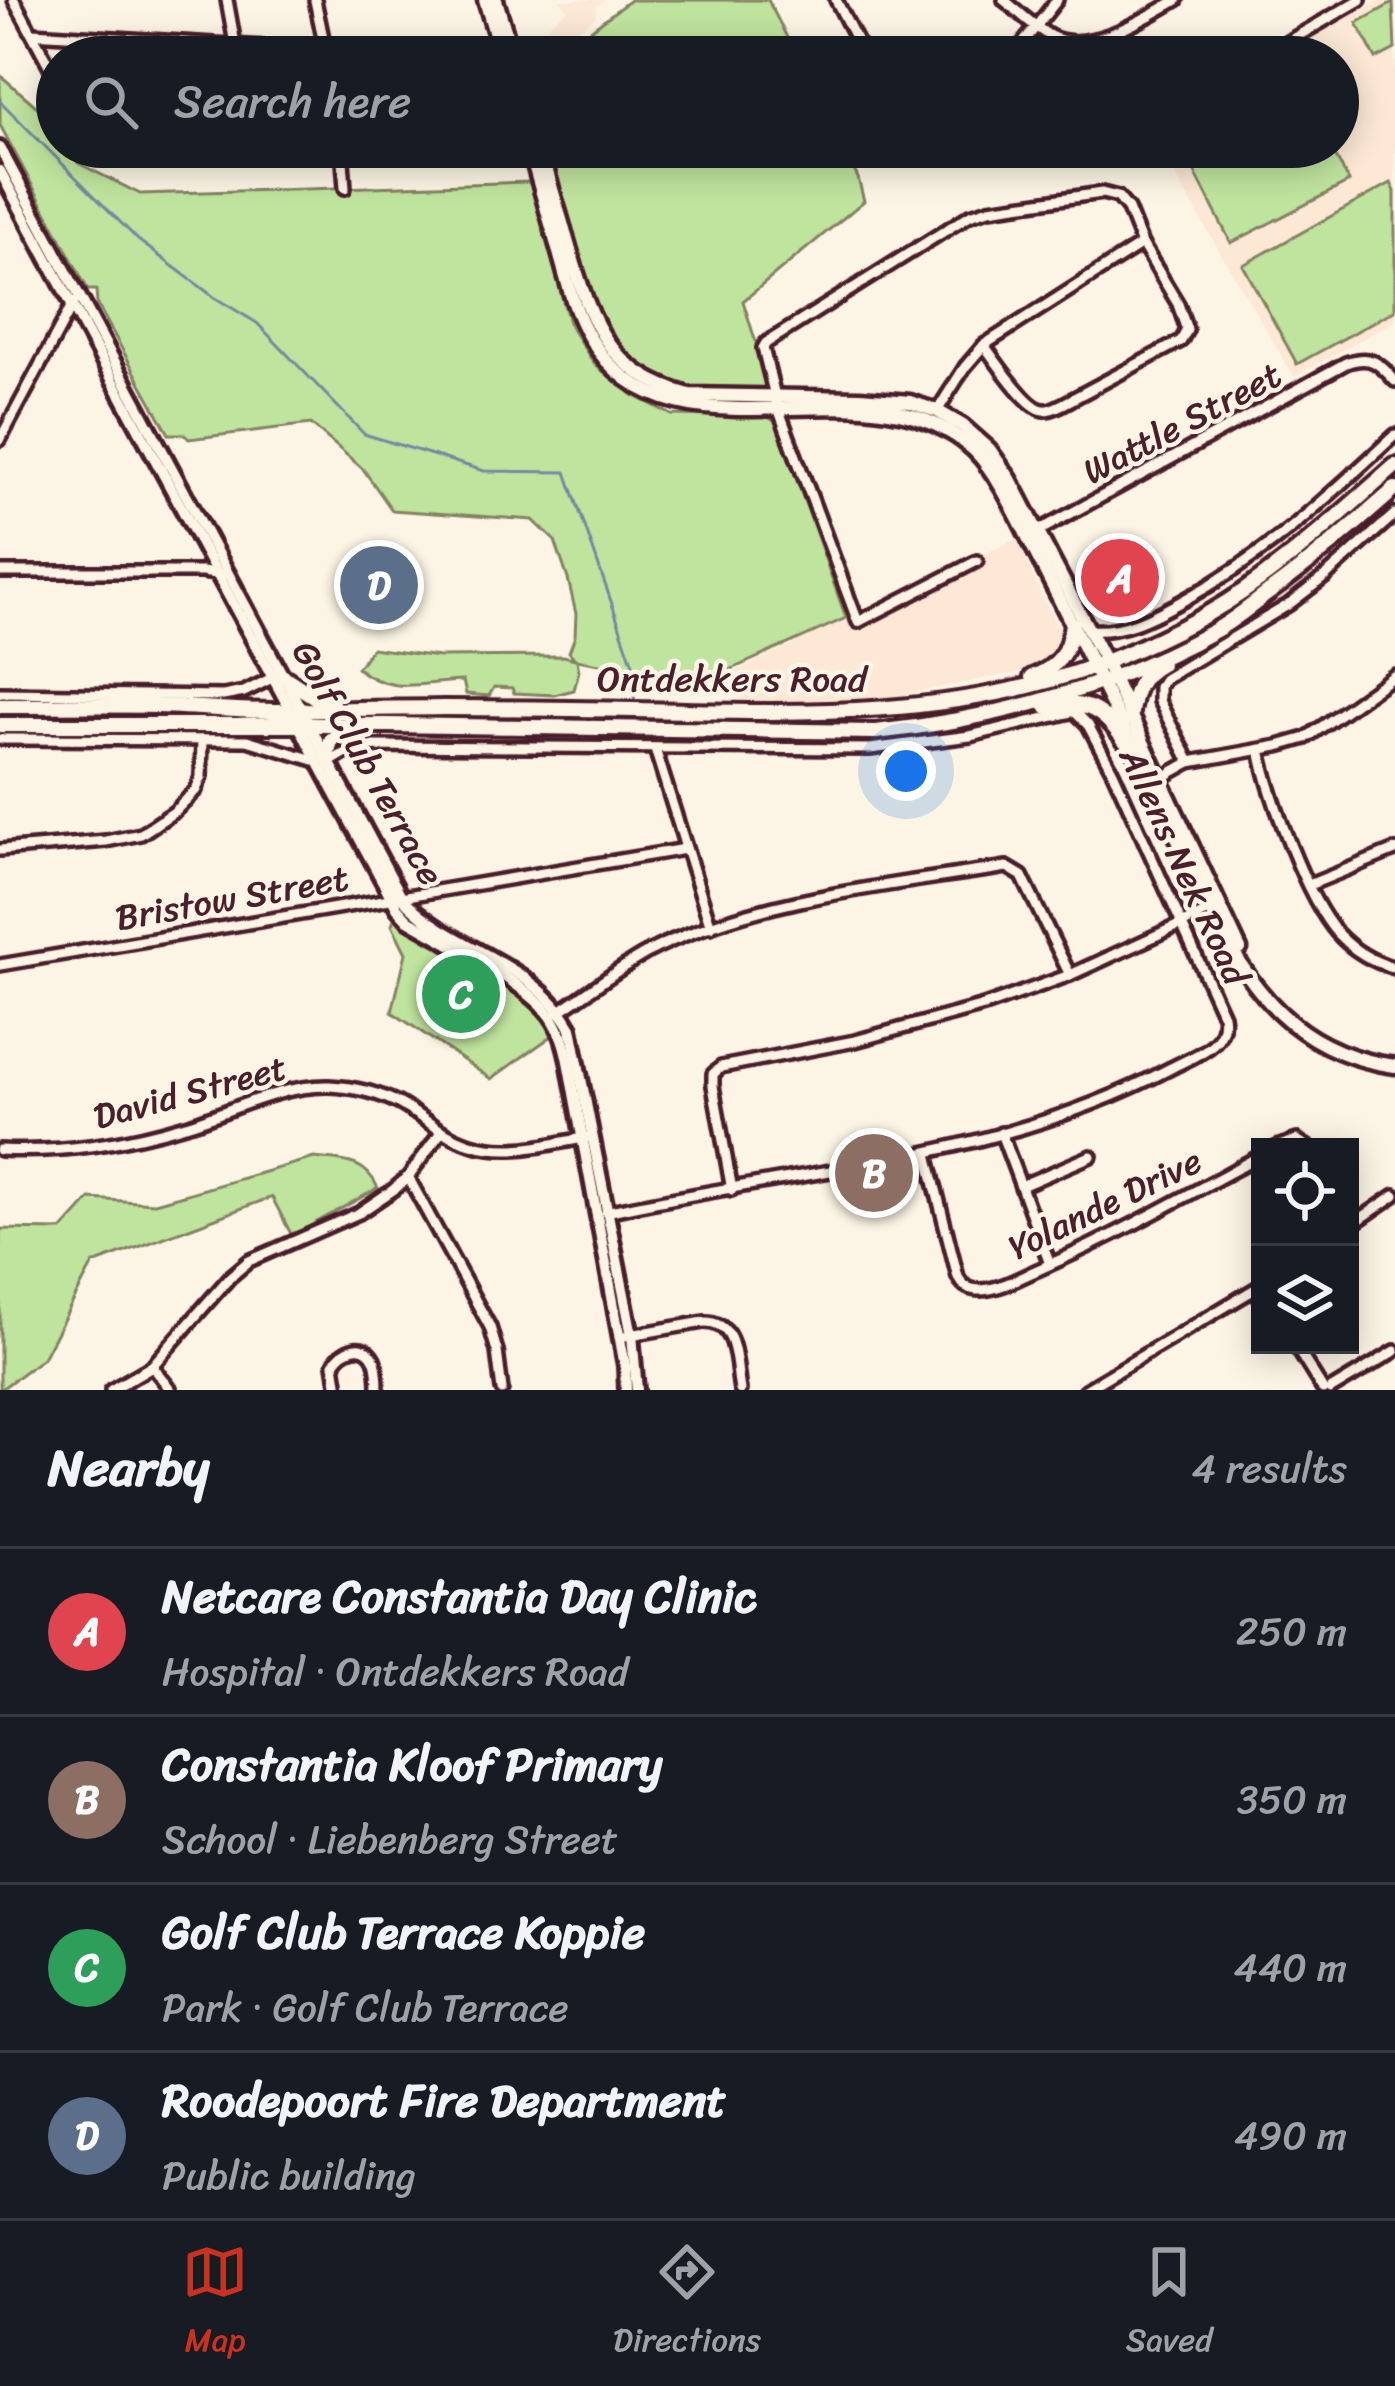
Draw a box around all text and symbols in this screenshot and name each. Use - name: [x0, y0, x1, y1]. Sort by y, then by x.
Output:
- search box: [36, 36, 1359, 168]
- text: Search here: [174, 62, 411, 142]
- icon: search: [78, 69, 144, 135]
- street label: Wattle Street: [1071, 343, 1293, 503]
- pin: A: [1081, 533, 1159, 623]
- pin: D: [340, 540, 418, 630]
- street label: Golf Club Terrace: [274, 628, 462, 898]
- street label: Ontdekkers Road: [597, 647, 869, 711]
- street label: Allens Nek Road: [1100, 735, 1268, 998]
- your location: [876, 741, 936, 801]
- street label: Bristow Street: [110, 846, 354, 950]
- pin: C: [422, 949, 500, 1039]
- street label: David Street: [86, 1035, 294, 1149]
- pin: B: [835, 1128, 913, 1218]
- street label: Yolande Drive: [997, 1129, 1213, 1279]
- map controls: [1251, 1138, 1359, 1354]
- button: locate: [1251, 1138, 1359, 1246]
- button: layers: [1251, 1246, 1359, 1354]
- text: Nearby: [48, 1423, 209, 1513]
- text: 4 results: [1192, 1434, 1347, 1503]
- text: Netcare Constantia Day Clinic: [162, 1557, 757, 1637]
- text: A: [74, 1597, 100, 1666]
- text: 250 m: [1236, 1597, 1347, 1666]
- text: Hospital · Ontdekkers Road: [162, 1637, 628, 1706]
- text: Constantia Kloof Primary: [162, 1725, 662, 1805]
- text: B: [75, 1765, 99, 1834]
- text: 350 m: [1237, 1765, 1347, 1834]
- text: School · Liebenberg Street: [162, 1805, 618, 1874]
- text: Golf Club Terrace Koppie: [162, 1893, 645, 1973]
- text: C: [75, 1933, 99, 2002]
- text: 440 m: [1234, 1933, 1347, 2002]
- text: Park · Golf Club Terrace: [162, 1973, 569, 2042]
- text: Roodepoort Fire Department: [162, 2061, 726, 2141]
- text: D: [75, 2101, 99, 2170]
- text: 490 m: [1234, 2101, 1347, 2170]
- text: Public building: [162, 2141, 416, 2210]
- tab: Map: [182, 2239, 248, 2369]
- tab: Directions: [613, 2239, 761, 2369]
- tab: Saved: [1126, 2239, 1213, 2369]

